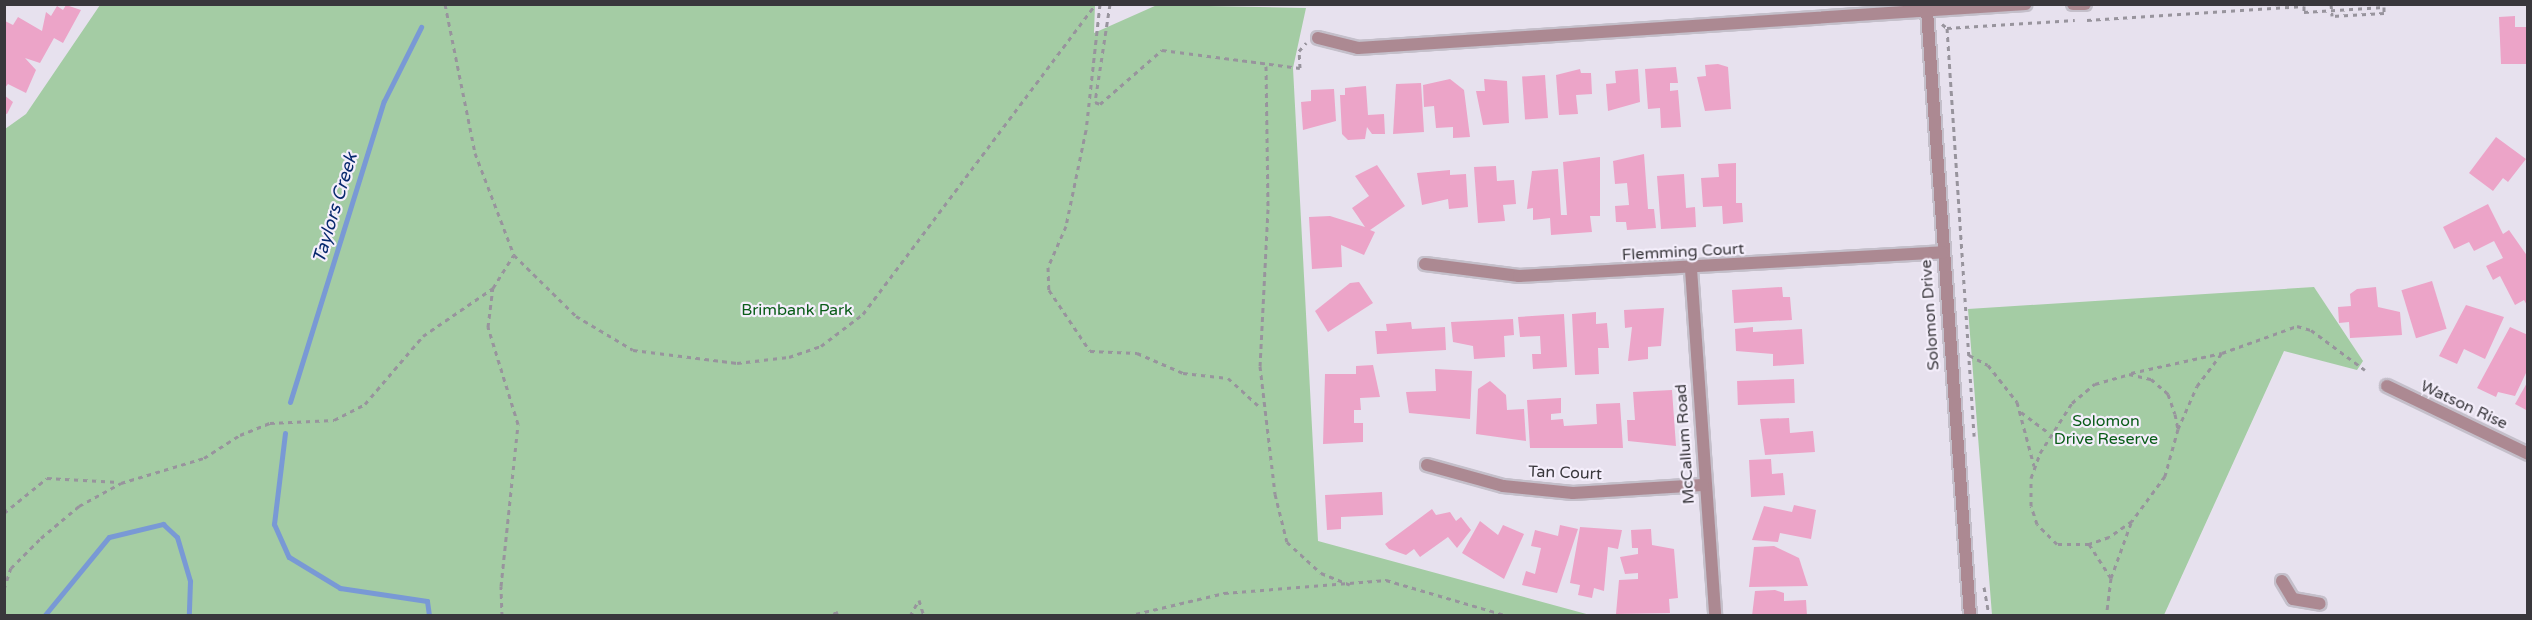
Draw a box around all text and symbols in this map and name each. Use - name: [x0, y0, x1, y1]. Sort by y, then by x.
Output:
- water label: Taylors Creek: [308, 150, 362, 266]
- street label: Flemming Court: [1621, 239, 1745, 265]
- street label: Solomon Drive: [1917, 259, 1943, 371]
- park label: Brimbank Park: [741, 300, 853, 320]
- street label: Watson Rise: [2417, 376, 2511, 434]
- street label: McCallum Road: [1671, 383, 1699, 505]
- park label: Solomon Drive Reserve: [2054, 411, 2158, 449]
- street label: Tan Court: [1528, 462, 1602, 484]

